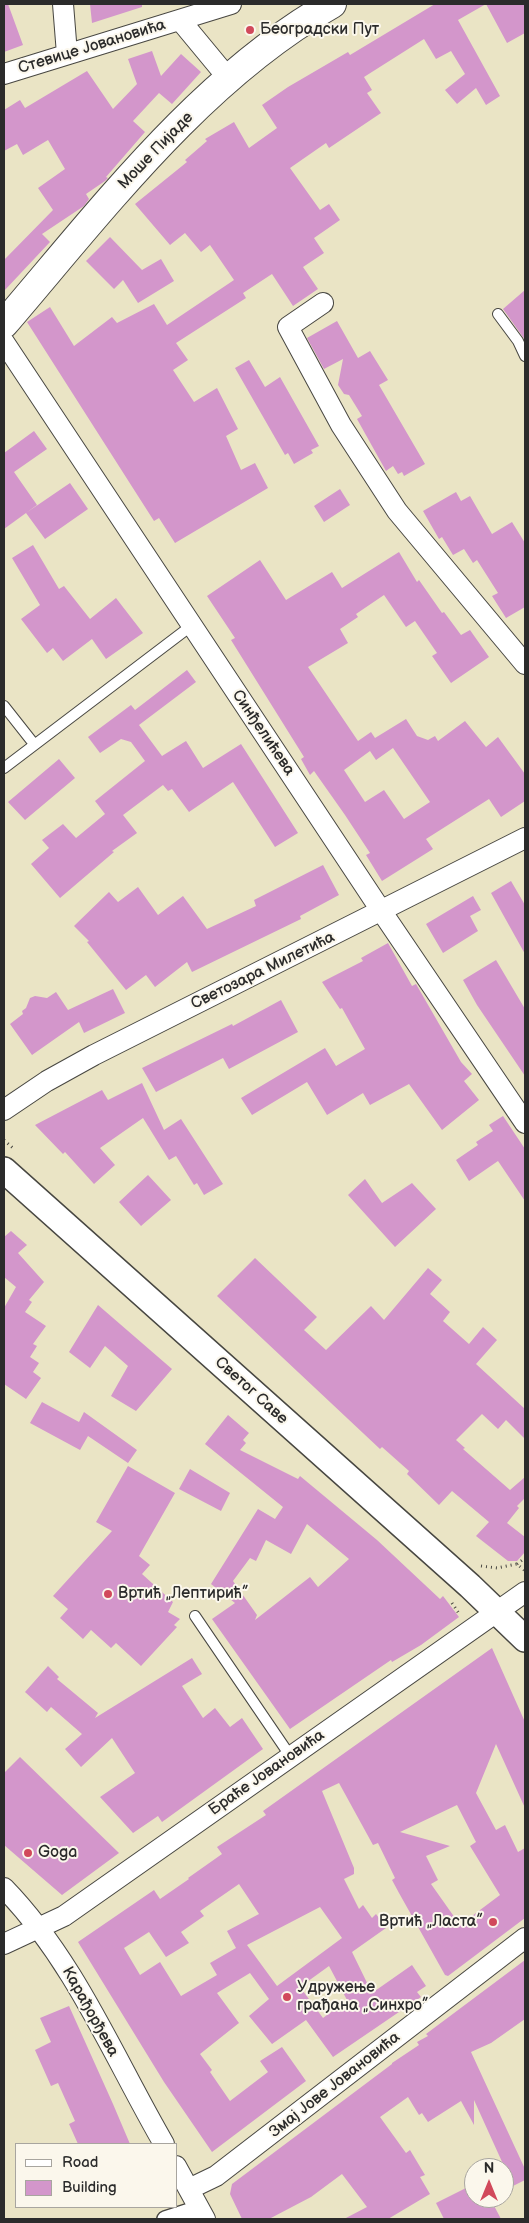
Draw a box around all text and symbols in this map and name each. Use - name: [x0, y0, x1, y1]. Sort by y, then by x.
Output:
- street label: Стевице Јовановића: [16, 15, 168, 79]
- place label: Београдски Пут: [260, 20, 379, 40]
- marker: Београдски Пут: [244, 24, 256, 36]
- street label: Моше Пијаде: [114, 108, 198, 194]
- street label: Синђелићева: [227, 687, 299, 779]
- street label: Светозара Милетића: [188, 928, 338, 1014]
- street label: Светог Саве: [210, 1353, 292, 1429]
- place label: Вртић „Лептирић”: [118, 1584, 249, 1604]
- marker: Вртић „Лептирић”: [102, 1588, 114, 1600]
- street label: Браће Јовановића: [206, 1726, 328, 1820]
- place label: Goga: [38, 1843, 77, 1863]
- marker: Goga: [22, 1847, 34, 1859]
- place label: Вртић „Ласта”: [379, 1912, 483, 1932]
- marker: Вртић „Ласта”: [487, 1916, 499, 1928]
- street label: Карађорђева: [57, 1964, 123, 2060]
- place label: Удружење грађана „Синхро”: [297, 1978, 429, 2016]
- marker: Удружење грађана „Синхро”: [281, 1991, 293, 2003]
- street label: Змај Јове Јовановића: [266, 2028, 404, 2142]
- legend: [15, 2143, 178, 2208]
- text: Road: [62, 2153, 98, 2172]
- north arrow: [464, 2158, 514, 2208]
- text: N: [484, 2160, 494, 2177]
- text: Building: [62, 2178, 117, 2197]

